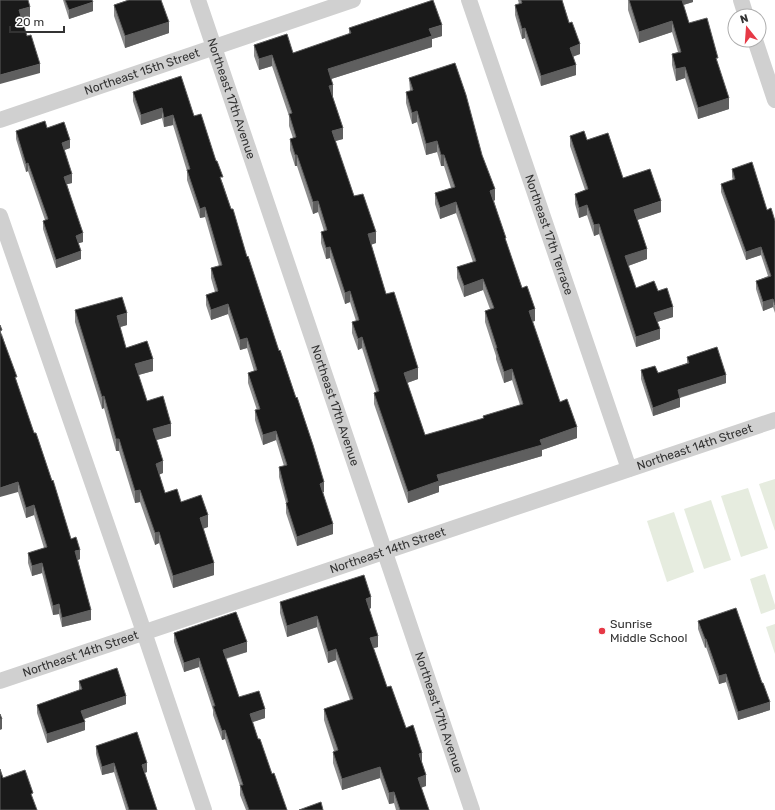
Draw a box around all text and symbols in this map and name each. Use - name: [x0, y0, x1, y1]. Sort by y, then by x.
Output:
- scale bar: [10, 8, 64, 34]
- north arrow: [727, 8, 767, 48]
- text: N: [739, 12, 750, 26]
- text: 20 m: [16, 15, 44, 29]
- street label: Northeast 17th Avenue: [204, 36, 258, 161]
- street label: Northeast 15th Street: [83, 46, 202, 98]
- street label: Northeast 17th Terrace: [522, 173, 576, 297]
- street label: Northeast 17th Avenue: [308, 343, 362, 468]
- street label: Northeast 14th Street: [635, 421, 755, 473]
- street label: Northeast 14th Street: [328, 524, 448, 576]
- place label: Sunrise Middle School: [610, 617, 687, 645]
- marker: Sunrise Middle School: [597, 626, 607, 636]
- street label: Northeast 14th Street: [21, 628, 141, 680]
- street label: Northeast 17th Avenue: [412, 650, 466, 775]

